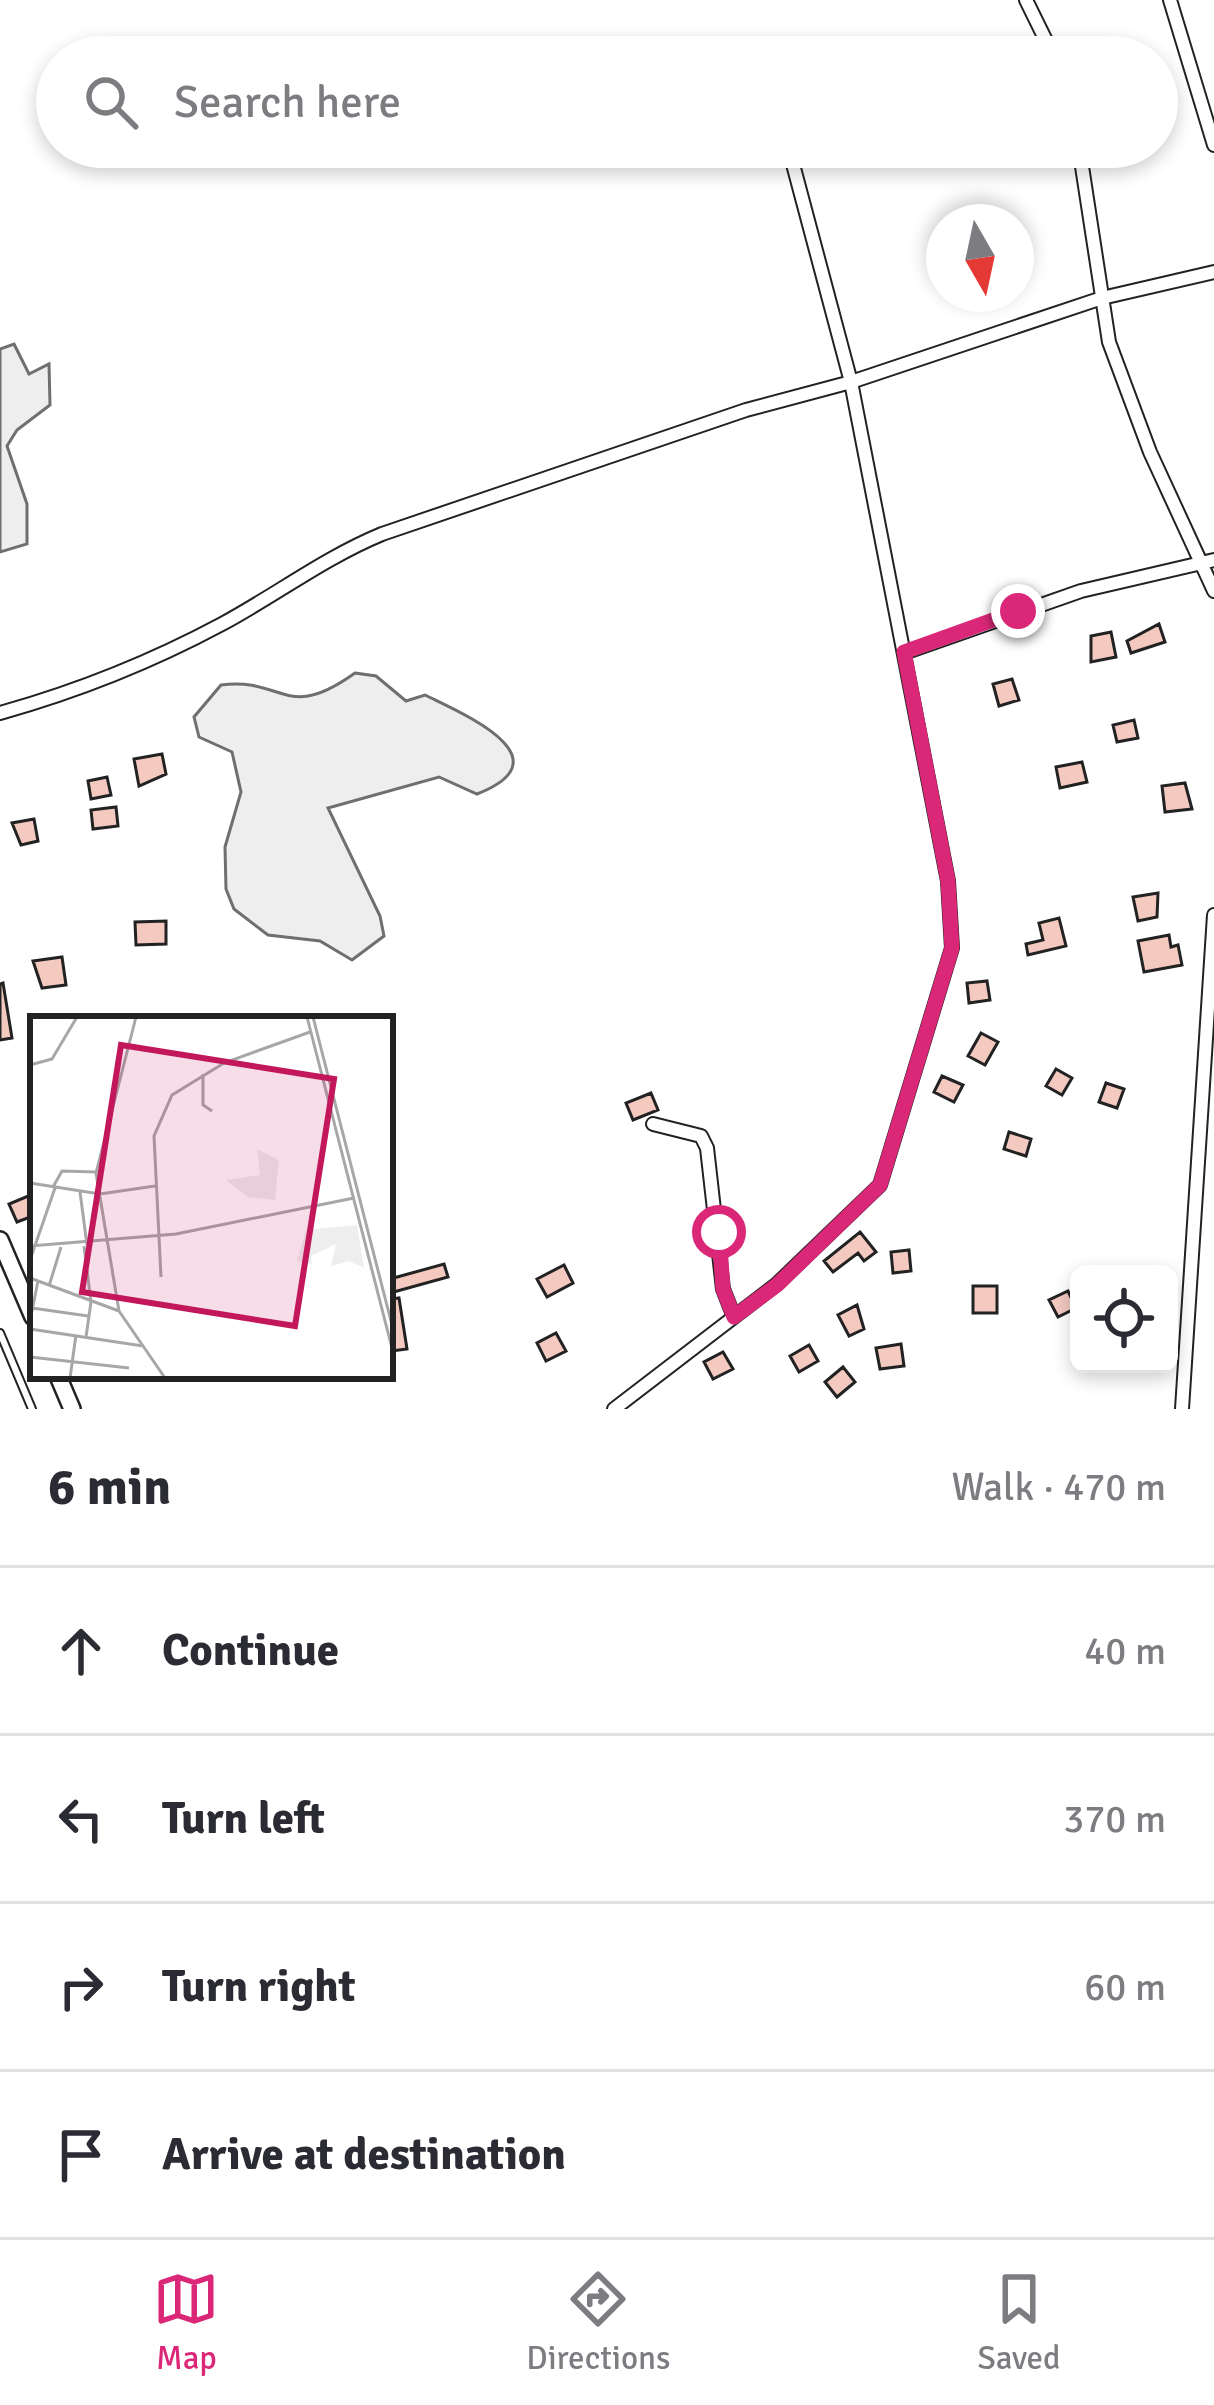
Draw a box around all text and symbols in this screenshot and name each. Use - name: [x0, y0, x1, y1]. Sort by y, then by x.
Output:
- search box: [36, 36, 1178, 168]
- icon: search: [78, 69, 144, 135]
- text: Search here: [174, 75, 401, 130]
- north arrow: [926, 204, 1034, 312]
- route end: [991, 584, 1045, 638]
- inset map: [30, 1016, 393, 1379]
- route start: [692, 1205, 746, 1259]
- map controls: [1070, 1265, 1178, 1373]
- button: locate: [1070, 1265, 1178, 1373]
- text: 6 min: [48, 1456, 171, 1519]
- text: Walk · 470 m: [952, 1463, 1166, 1511]
- icon: ahead: [48, 1618, 114, 1684]
- text: Continue: [162, 1623, 339, 1678]
- text: 40 m: [1084, 1627, 1166, 1675]
- icon: left: [48, 1786, 114, 1852]
- text: Turn left: [162, 1791, 325, 1846]
- text: 370 m: [1063, 1795, 1166, 1843]
- icon: right: [48, 1954, 114, 2020]
- text: Turn right: [162, 1959, 356, 2014]
- text: 60 m: [1084, 1963, 1166, 2011]
- icon: arrive: [48, 2122, 114, 2188]
- text: Arrive at destination: [162, 2127, 566, 2182]
- tab: Map: [153, 2266, 219, 2379]
- tab: Directions: [526, 2266, 671, 2379]
- tab: Saved: [977, 2266, 1061, 2379]

